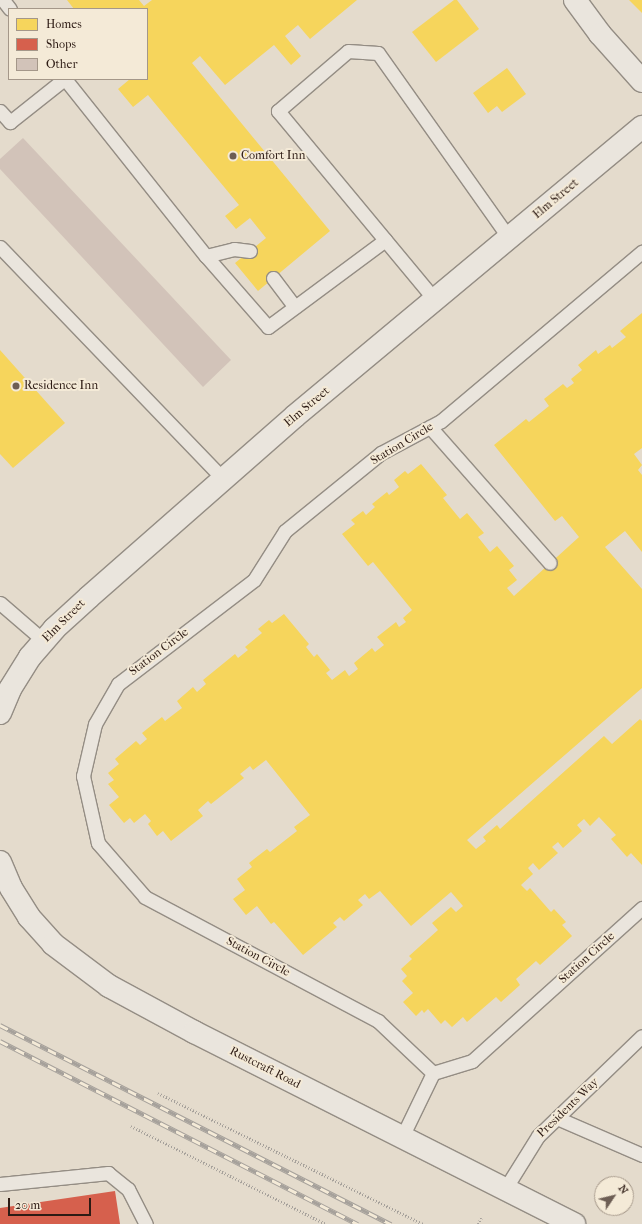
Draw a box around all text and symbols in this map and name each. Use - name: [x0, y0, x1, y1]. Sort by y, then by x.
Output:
- legend: [8, 8, 148, 80]
- text: Homes: [46, 17, 82, 31]
- text: Shops: [46, 37, 76, 51]
- text: Other: [46, 57, 78, 71]
- place label: Comfort Inn: [241, 149, 305, 163]
- marker: Comfort Inn: [228, 151, 238, 161]
- street label: Elm Street: [530, 176, 582, 222]
- place label: Residence Inn: [24, 379, 98, 393]
- marker: Residence Inn: [11, 381, 21, 391]
- street label: Elm Street: [281, 384, 333, 430]
- street label: Station Circle: [368, 420, 436, 468]
- street label: Elm Street: [40, 597, 88, 645]
- street label: Station Circle: [127, 625, 191, 679]
- street label: Station Circle: [556, 929, 618, 987]
- street label: Station Circle: [224, 934, 292, 980]
- street label: Rustcraft Road: [227, 1044, 303, 1092]
- street label: Presidents Way: [534, 1075, 602, 1141]
- north arrow: [594, 1176, 634, 1216]
- text: N: [616, 1182, 631, 1197]
- scale bar: [10, 1190, 93, 1216]
- text: 20 m: [15, 1198, 40, 1212]

